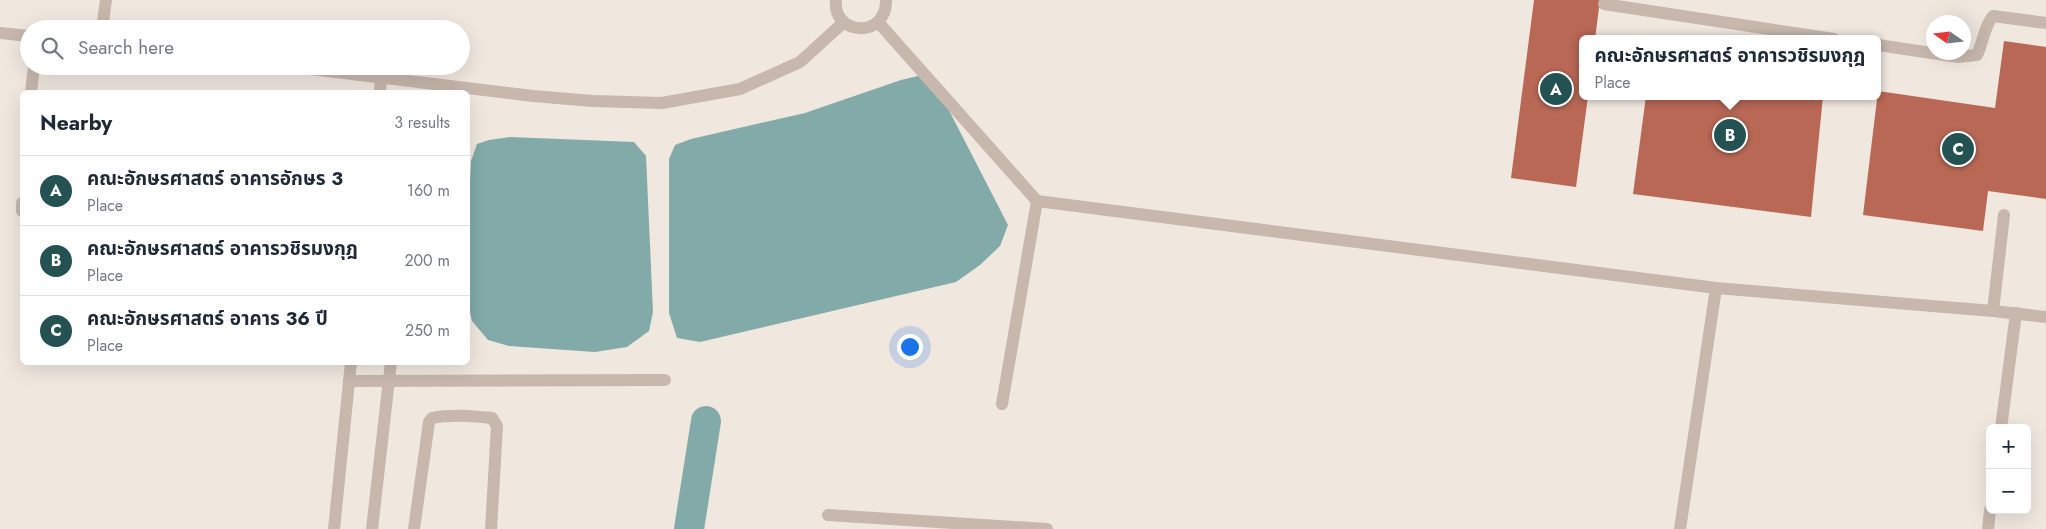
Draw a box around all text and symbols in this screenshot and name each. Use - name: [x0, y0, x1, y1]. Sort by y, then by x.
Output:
- north arrow: [1926, 15, 1971, 60]
- search box: [20, 20, 470, 75]
- icon: search: [38, 34, 66, 62]
- text: Search here: [78, 34, 174, 61]
- popup: [1579, 35, 1881, 100]
- text: คณะอักษรศาสตร์ อาคารวชิรมงกุฎ: [1595, 42, 1865, 69]
- pin: A: [1540, 70, 1572, 108]
- text: Place: [1595, 71, 1631, 94]
- text: Nearby: [40, 108, 112, 138]
- text: 3 results: [394, 111, 450, 134]
- pin: B: [1714, 116, 1746, 154]
- pin: C: [1942, 130, 1974, 168]
- text: คณะอักษรศาสตร์ อาคารอักษร 3: [87, 165, 343, 192]
- text: A: [50, 179, 62, 202]
- text: 160 m: [407, 179, 450, 202]
- text: Place: [87, 194, 123, 217]
- text: คณะอักษรศาสตร์ อาคารวชิรมงกุฎ: [87, 235, 358, 262]
- text: B: [51, 249, 61, 272]
- text: 200 m: [404, 249, 450, 272]
- text: Place: [87, 264, 123, 287]
- text: คณะอักษรศาสตร์ อาคาร 36 ปี: [87, 305, 328, 332]
- text: C: [50, 319, 62, 342]
- text: 250 m: [405, 319, 450, 342]
- text: Place: [87, 334, 123, 357]
- your location: [897, 334, 923, 360]
- map controls: [1986, 424, 2031, 514]
- button: +: [1986, 424, 2031, 469]
- button: −: [1986, 469, 2031, 514]

